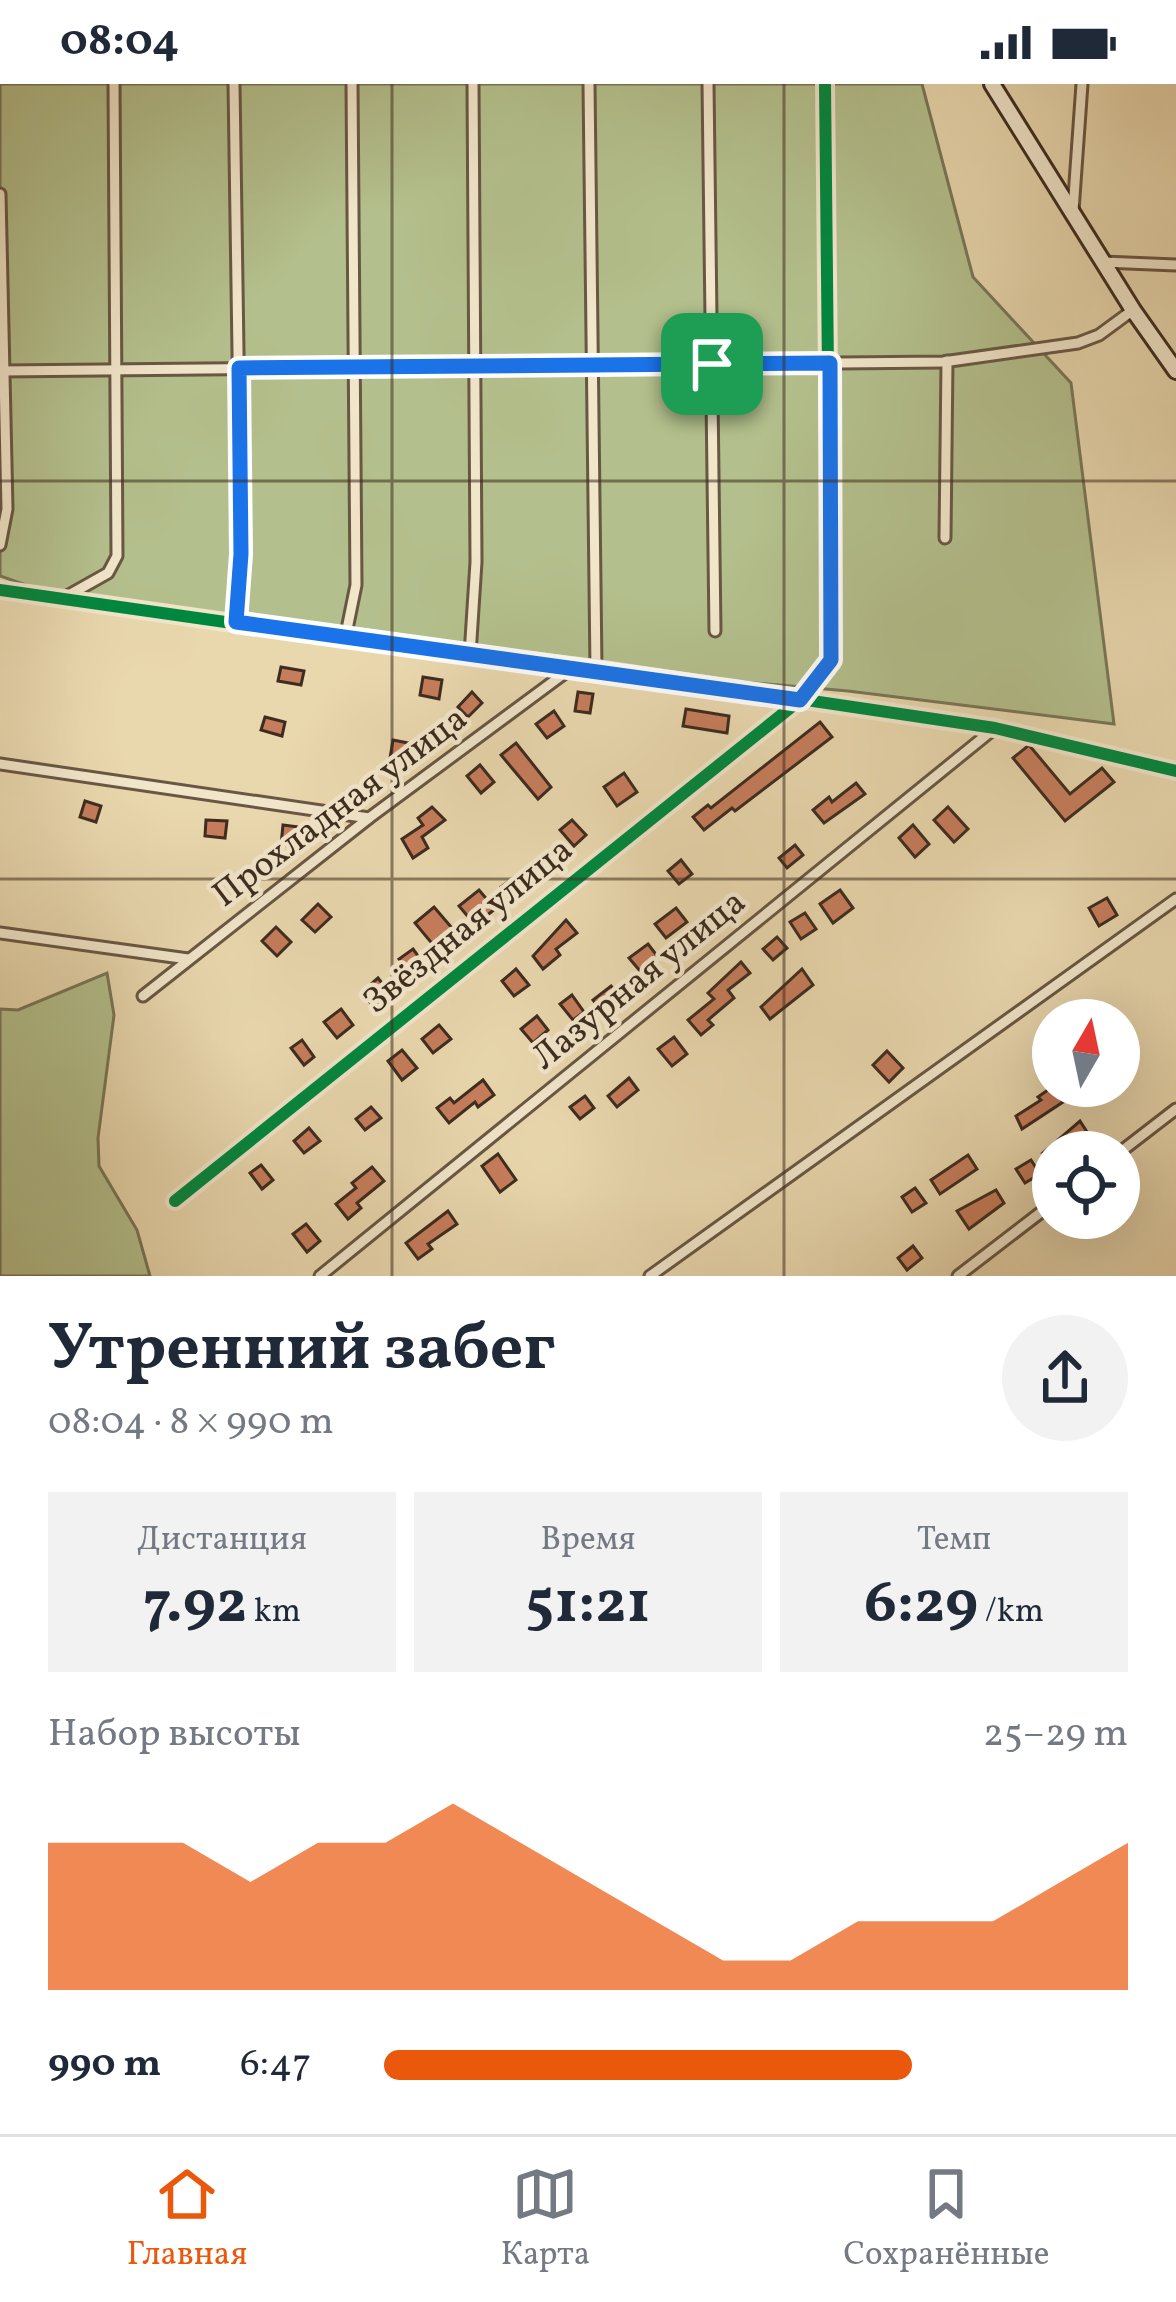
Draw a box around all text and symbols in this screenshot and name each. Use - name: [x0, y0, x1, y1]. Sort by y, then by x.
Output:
- text: 08:04: [60, 11, 179, 74]
- pin: [661, 313, 763, 415]
- icon: arrive: [679, 331, 745, 397]
- street label: Прохладная улица: [203, 696, 479, 920]
- street label: Звёздная улица: [353, 827, 585, 1027]
- street label: Лазурная улица: [522, 879, 758, 1083]
- north arrow: [1032, 999, 1140, 1107]
- map controls: [1032, 999, 1140, 1239]
- button: locate: [1032, 1131, 1140, 1239]
- text: Утренний забег: [48, 1305, 555, 1397]
- button: share: [1002, 1315, 1128, 1441]
- text: 08:04 · 8 × 990 m: [48, 1396, 334, 1450]
- text: Дистанция: [137, 1518, 307, 1564]
- text: Время: [541, 1518, 635, 1564]
- text: Темп: [917, 1518, 991, 1564]
- text: 7.92: [143, 1564, 247, 1647]
- text: 51:21: [525, 1564, 651, 1647]
- text: 6:29: [864, 1564, 978, 1647]
- text: km: [247, 1590, 301, 1636]
- text: /km: [978, 1590, 1044, 1636]
- text: Набор высоты: [48, 1708, 301, 1762]
- text: 25–29 m: [983, 1708, 1128, 1762]
- text: 990 m: [48, 2038, 161, 2092]
- text: 6:47: [240, 2038, 311, 2092]
- tab: Главная: [127, 2161, 247, 2279]
- tab: Карта: [501, 2161, 590, 2279]
- tab: Сохранённые: [843, 2161, 1049, 2279]

